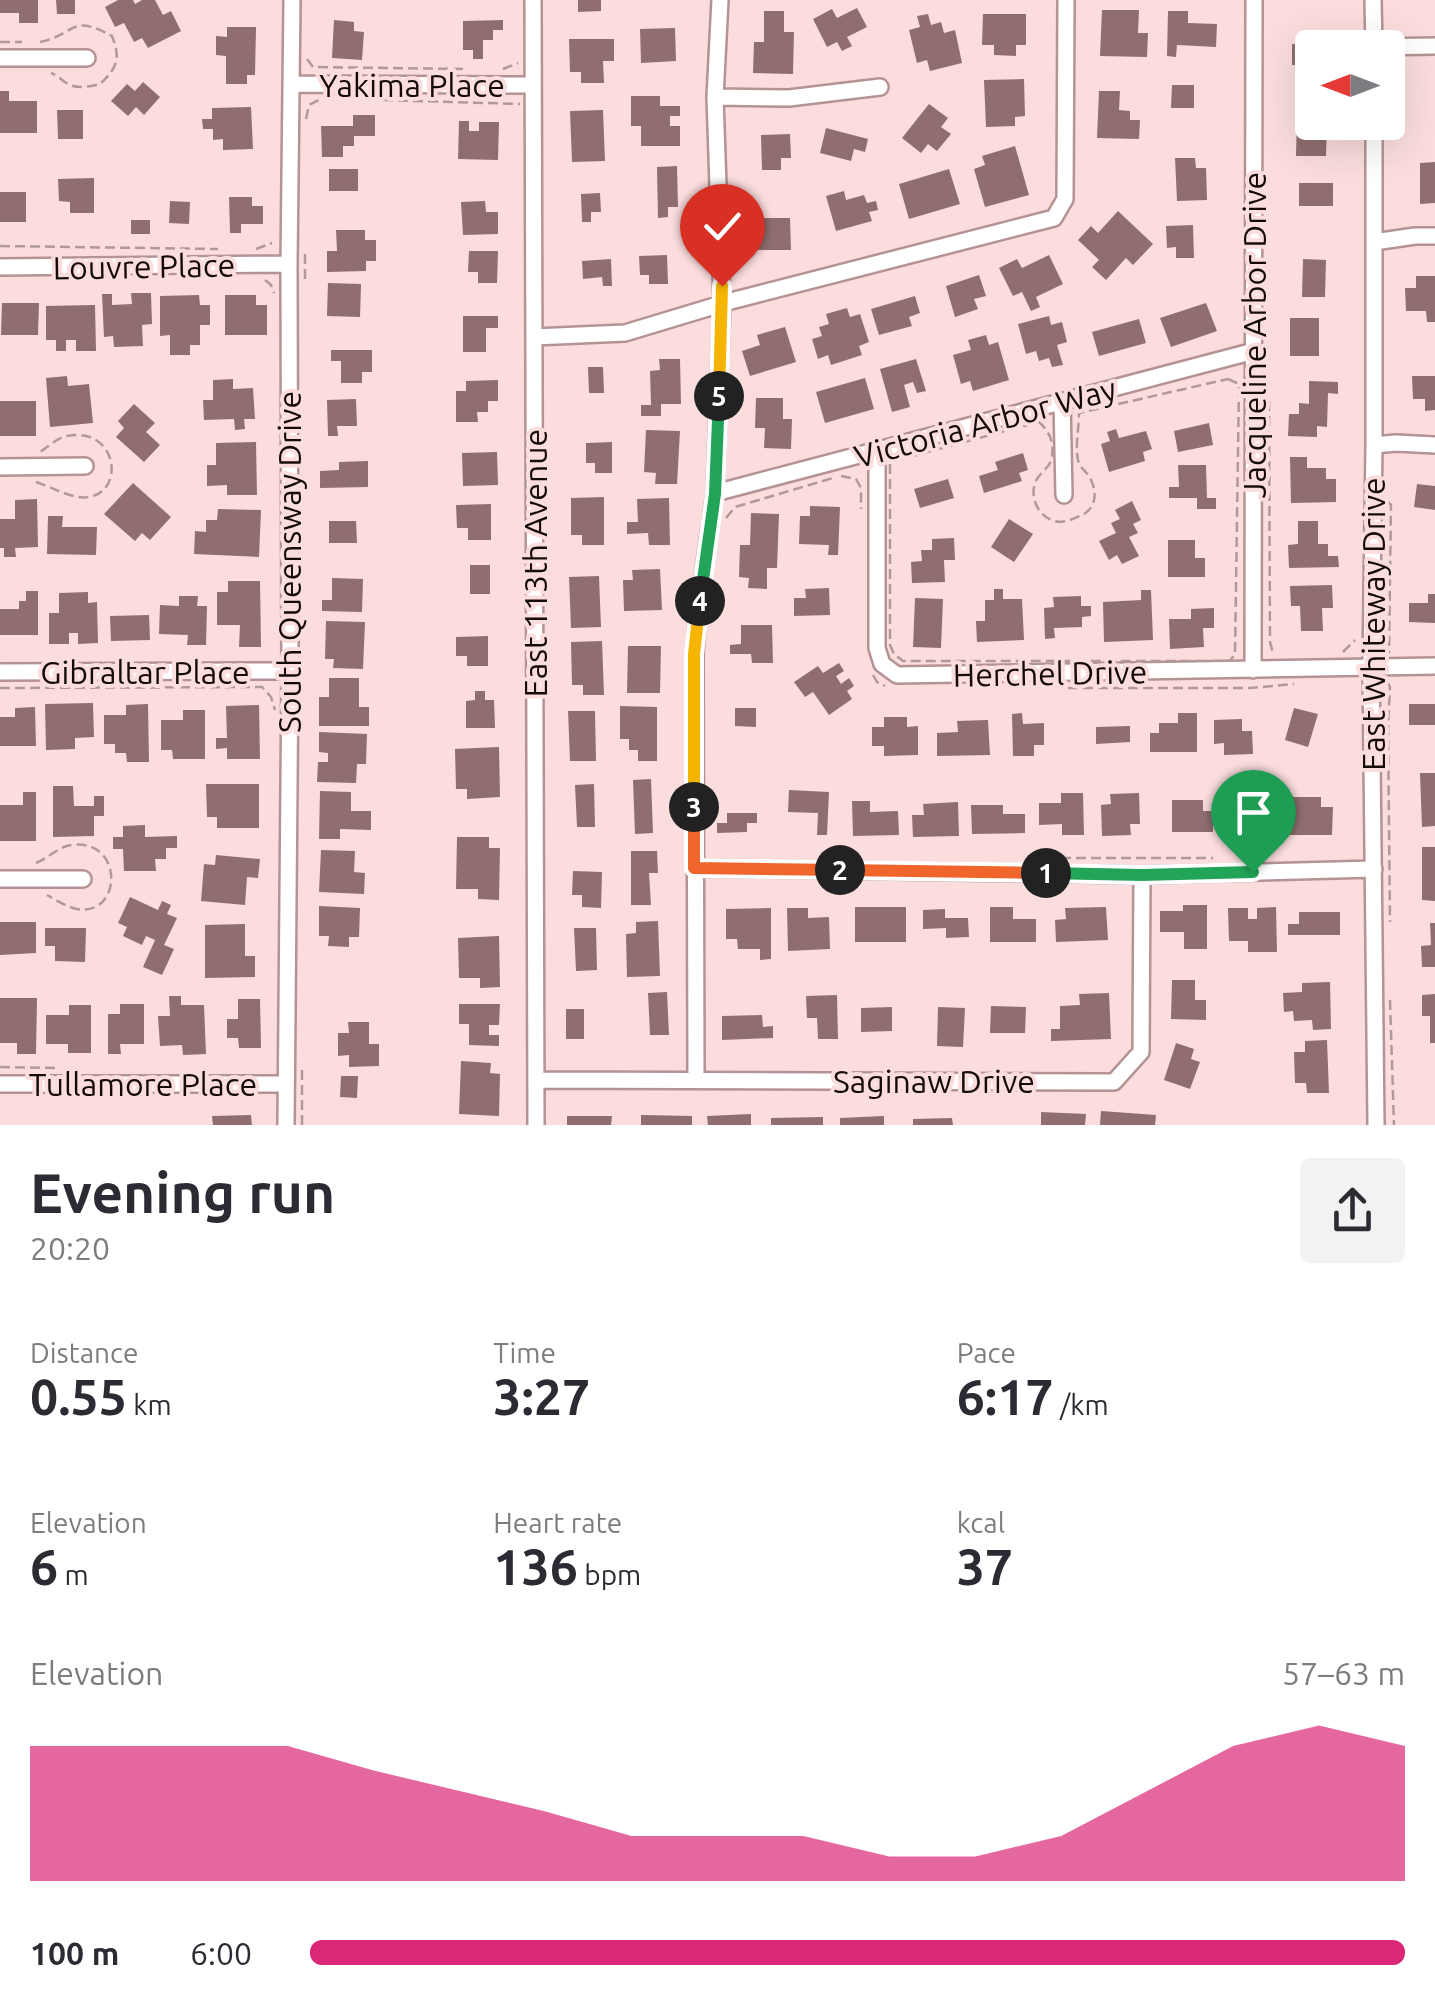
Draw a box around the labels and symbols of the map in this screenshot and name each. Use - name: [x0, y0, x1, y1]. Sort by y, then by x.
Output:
- north arrow: [1295, 30, 1405, 140]
- street label: Yakima Place: [319, 67, 505, 103]
- street label: Jacqueline Arbor Drive: [1236, 172, 1272, 498]
- pin: [680, 184, 765, 287]
- street label: Louvre Place: [52, 246, 236, 286]
- street label: Victoria Arbor Way: [850, 370, 1120, 474]
- pin: 5: [694, 371, 744, 421]
- street label: South Queensway Drive: [271, 391, 307, 733]
- street label: East 113th Avenue: [517, 429, 553, 697]
- street label: East Whiteway Drive: [1355, 477, 1391, 771]
- pin: 4: [675, 576, 725, 626]
- street label: Herchel Drive: [953, 653, 1147, 693]
- street label: Gibraltar Place: [40, 654, 250, 690]
- pin: [1211, 770, 1296, 873]
- pin: 3: [669, 782, 719, 832]
- pin: 2: [815, 845, 865, 895]
- pin: 1: [1021, 848, 1071, 898]
- street label: Saginaw Drive: [833, 1063, 1035, 1099]
- street label: Tullamore Place: [29, 1066, 257, 1102]

